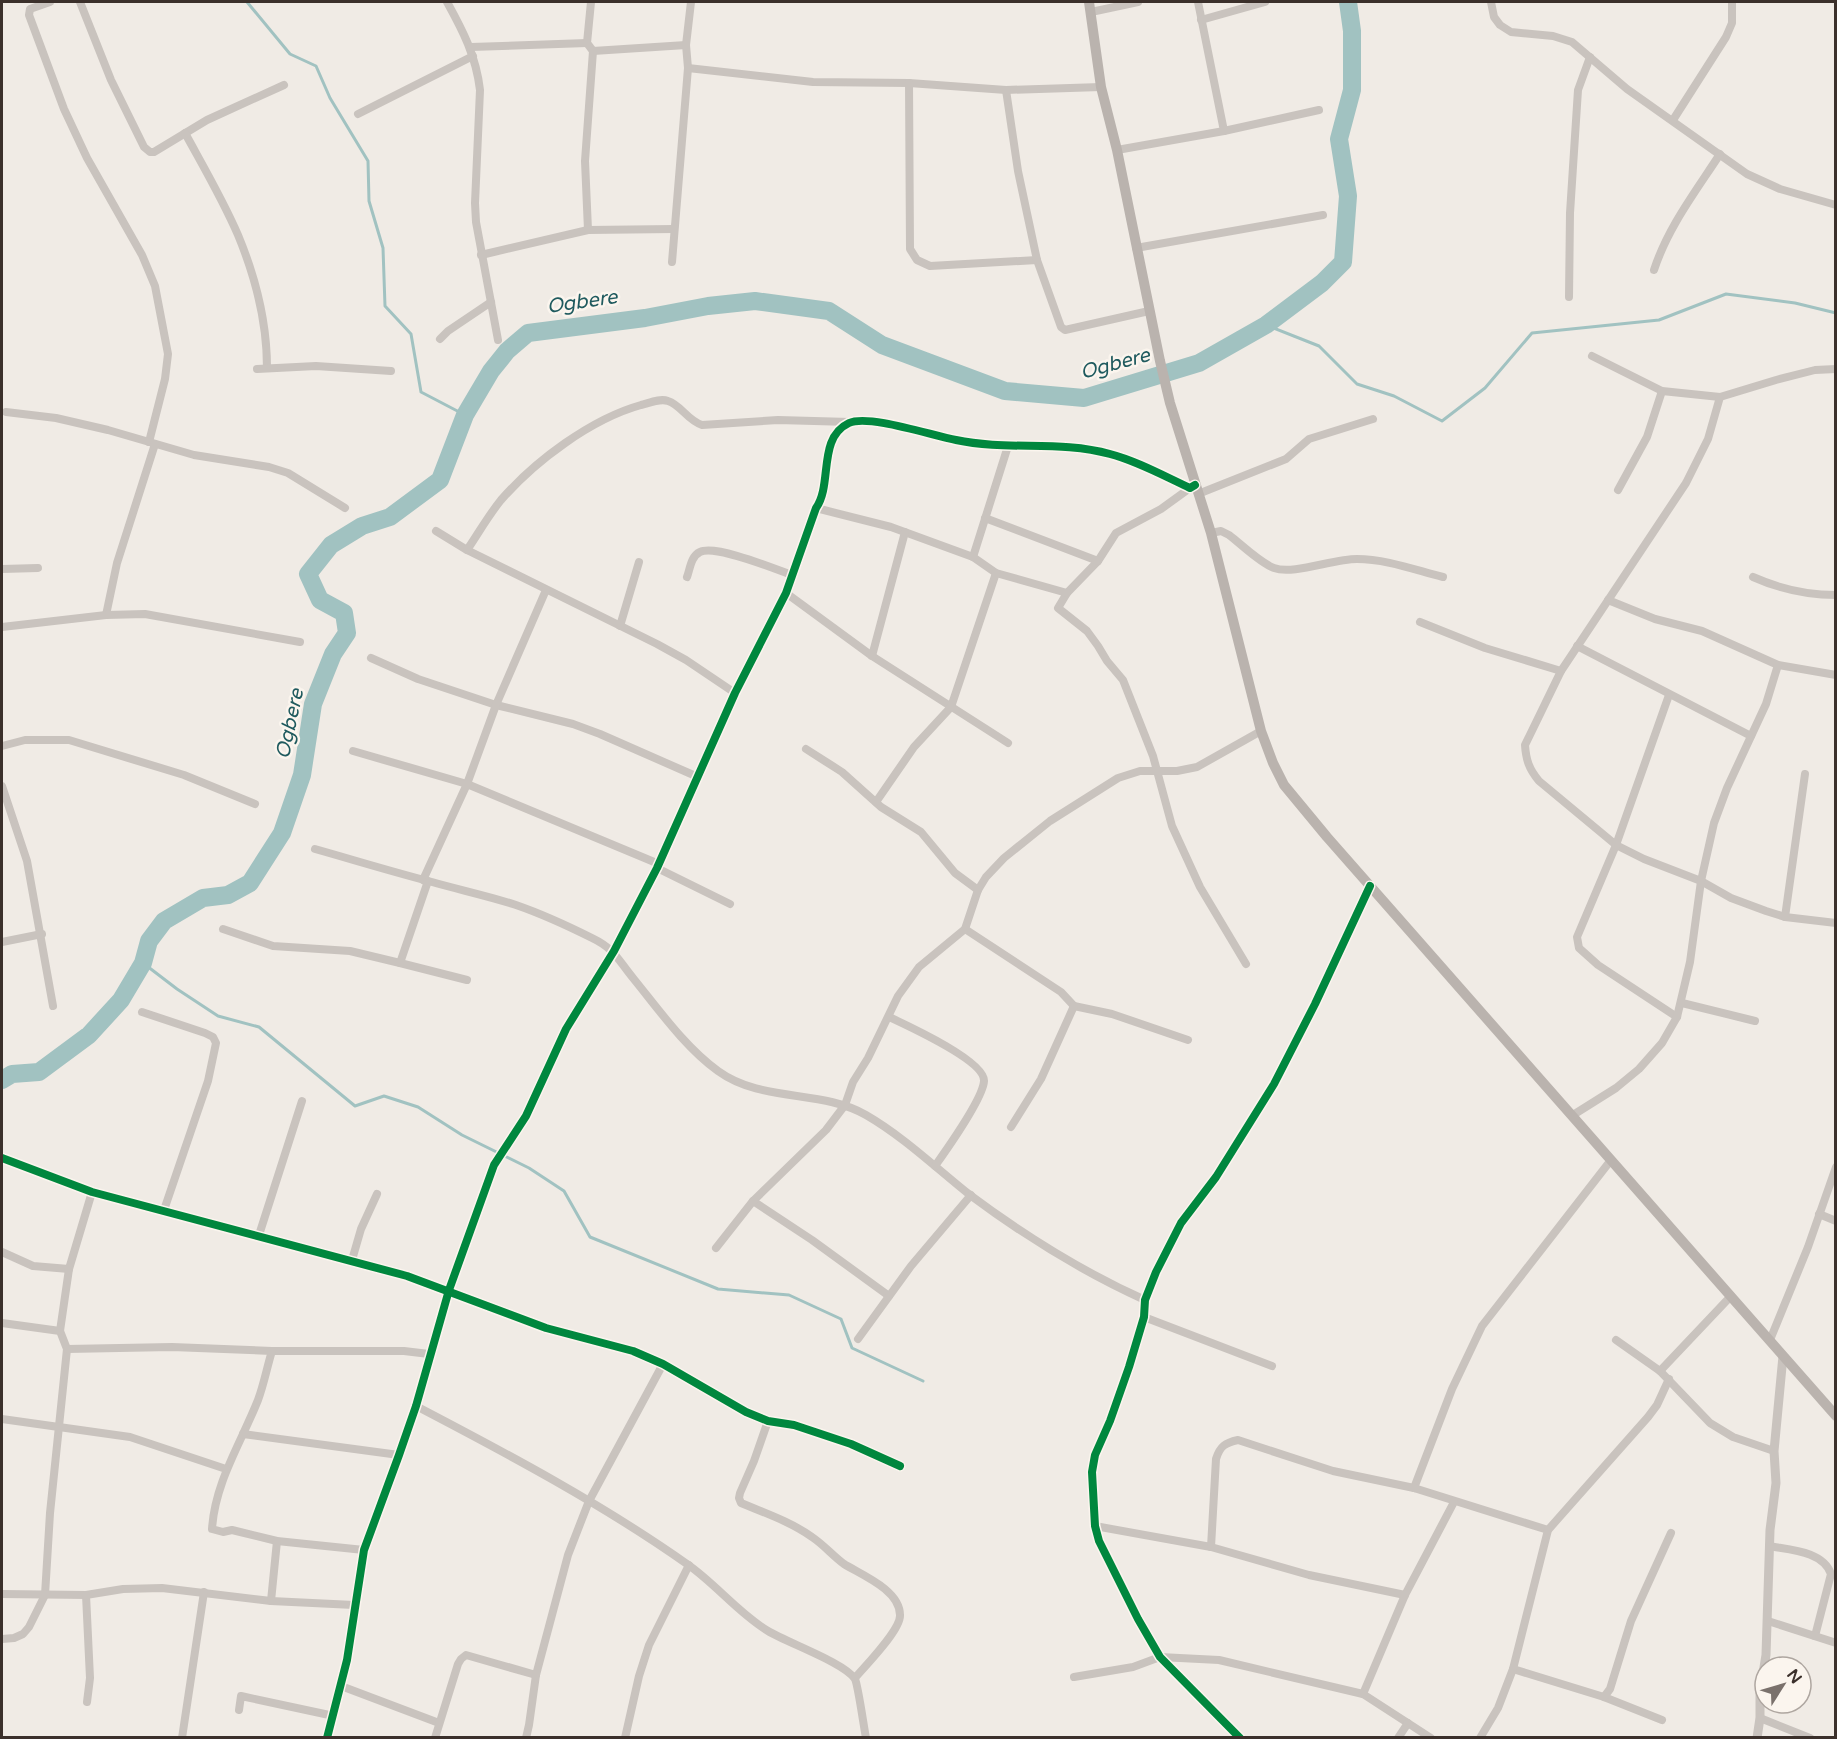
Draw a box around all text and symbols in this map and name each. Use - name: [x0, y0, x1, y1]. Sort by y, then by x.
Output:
- water label: Ogbere: [545, 285, 621, 319]
- water label: Ogbere: [1078, 343, 1154, 385]
- water label: Ogbere: [271, 685, 309, 761]
- north arrow: [1753, 1655, 1813, 1715]
- text: N: [1782, 1665, 1806, 1688]

